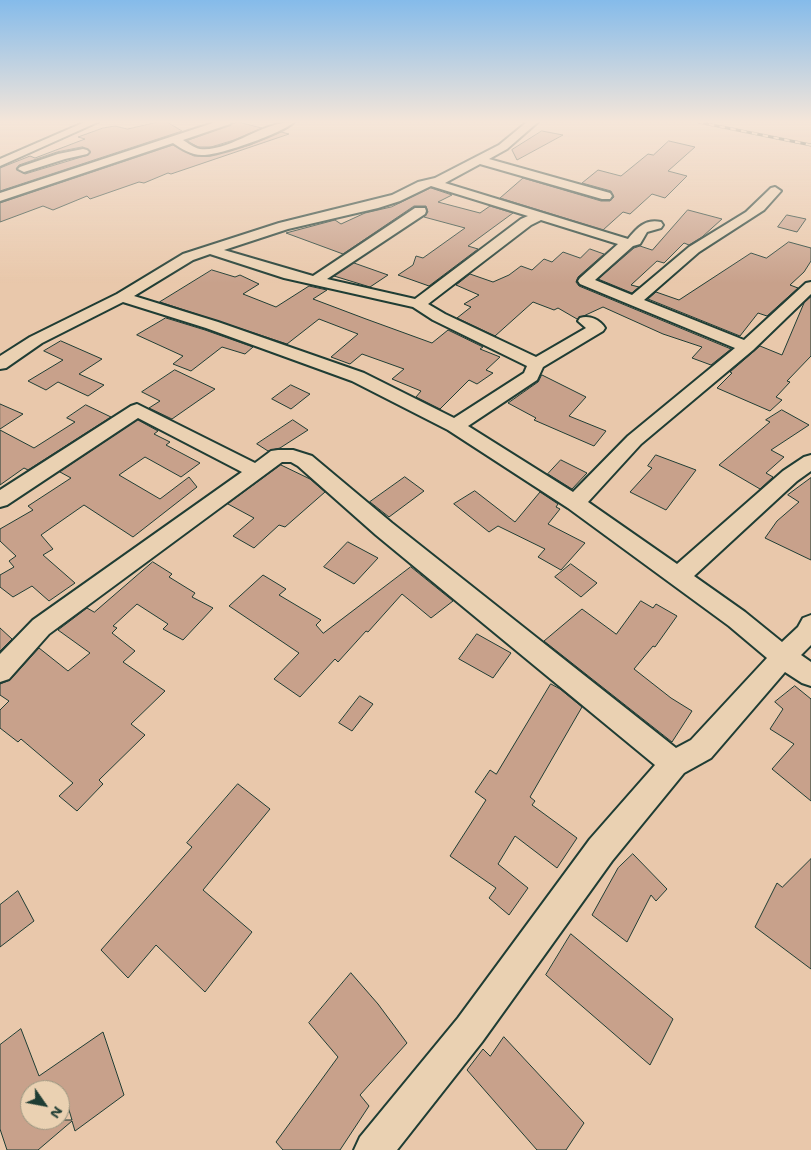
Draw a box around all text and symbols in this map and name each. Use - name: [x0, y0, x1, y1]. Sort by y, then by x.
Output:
- north arrow: [20, 1080, 70, 1130]
- text: N: [46, 1103, 67, 1122]

